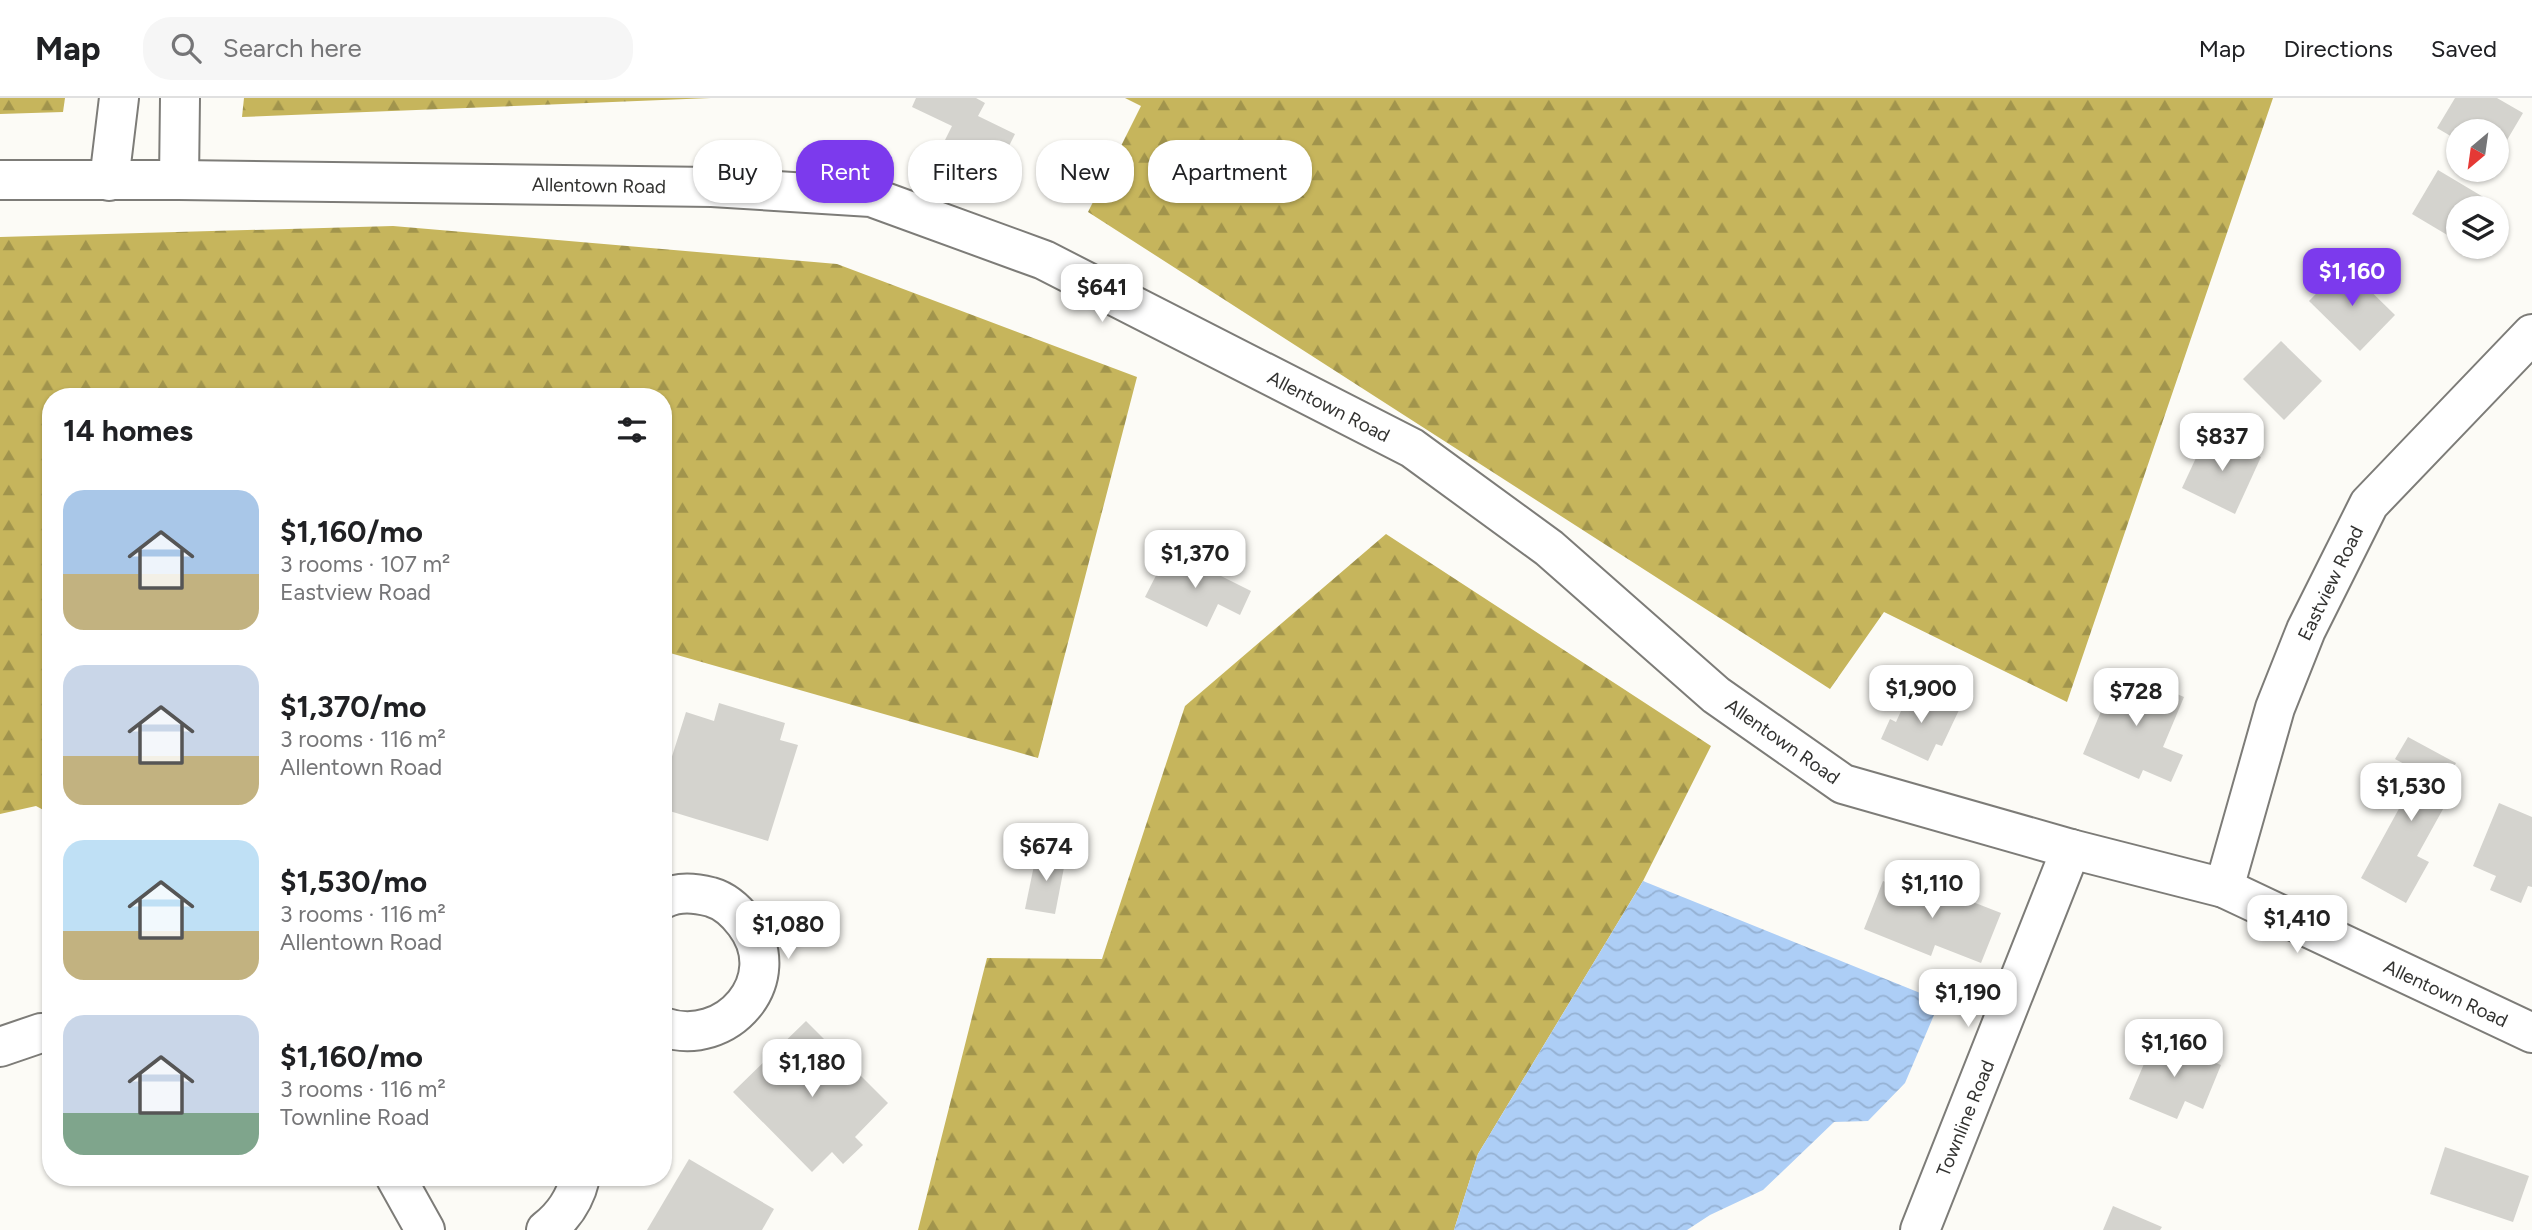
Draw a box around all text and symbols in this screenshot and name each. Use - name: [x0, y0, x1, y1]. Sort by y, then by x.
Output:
- search box: [143, 17, 633, 80]
- text: Map: [35, 29, 101, 68]
- icon: search: [167, 29, 205, 67]
- text: Search here: [223, 32, 362, 64]
- text: Map: [2199, 34, 2245, 63]
- text: Directions: [2283, 34, 2393, 63]
- text: Saved: [2431, 34, 2497, 63]
- north arrow: [2446, 119, 2510, 182]
- map controls: [2446, 119, 2509, 259]
- chip: Buy: [693, 140, 782, 203]
- chip: Rent: [796, 140, 894, 203]
- chip: Filters: [908, 140, 1022, 203]
- chip: New: [1036, 140, 1134, 203]
- chip: Apartment: [1148, 140, 1312, 203]
- street label: Allentown Road: [532, 173, 666, 198]
- button: layers: [2446, 196, 2509, 259]
- pin: $1,160: [2295, 248, 2409, 308]
- text: $1,160: [2319, 257, 2385, 285]
- pin: $641: [1061, 264, 1143, 324]
- text: $641: [1077, 273, 1127, 301]
- street label: Allentown Road: [1264, 366, 1394, 447]
- icon: filters: [613, 411, 651, 449]
- text: 14 homes: [63, 412, 193, 449]
- pin: $837: [2181, 414, 2263, 473]
- text: $837: [2196, 422, 2248, 450]
- text: $1,160/mo: [280, 513, 423, 550]
- icon: home: [119, 518, 203, 602]
- street label: Eastview Road: [2293, 522, 2368, 644]
- pin: $1,370: [1138, 531, 1252, 590]
- text: $1,370: [1161, 539, 1229, 567]
- text: 3 rooms · 107 m²: [280, 550, 450, 578]
- text: Eastview Road: [280, 578, 431, 606]
- pin: $1,900: [1864, 666, 1978, 725]
- pin: $728: [2095, 668, 2177, 728]
- text: $1,900: [1885, 674, 1957, 702]
- text: $728: [2110, 677, 2162, 705]
- text: $1,370/mo: [280, 688, 426, 725]
- icon: home: [119, 693, 203, 777]
- street label: Allentown Road: [1721, 694, 1844, 789]
- text: 3 rooms · 116 m²: [280, 725, 446, 753]
- text: Allentown Road: [280, 753, 442, 781]
- pin: $1,530: [2354, 764, 2468, 823]
- text: $1,530: [2376, 772, 2446, 800]
- pin: $674: [1005, 824, 1087, 883]
- text: $674: [1019, 832, 1073, 860]
- pin: $1,110: [1875, 860, 1989, 920]
- text: $1,530/mo: [280, 863, 427, 900]
- icon: home: [119, 868, 203, 952]
- text: $1,110: [1901, 869, 1963, 897]
- pin: $1,410: [2240, 896, 2354, 955]
- text: 3 rooms · 116 m²: [280, 900, 446, 928]
- pin: $1,080: [731, 902, 845, 961]
- text: $1,410: [2263, 904, 2331, 932]
- text: $1,080: [752, 910, 824, 938]
- text: Allentown Road: [280, 928, 442, 956]
- street label: Allentown Road: [2380, 955, 2511, 1032]
- pin: $1,190: [1911, 970, 2025, 1029]
- text: $1,190: [1935, 978, 2001, 1006]
- pin: $1,160: [2117, 1020, 2231, 1079]
- text: $1,160: [2141, 1028, 2207, 1056]
- text: $1,160/mo: [280, 1038, 423, 1075]
- pin: $1,180: [755, 1040, 869, 1099]
- icon: home: [119, 1043, 203, 1127]
- text: $1,180: [778, 1048, 846, 1076]
- street label: Townline Road: [1932, 1057, 1999, 1180]
- text: 3 rooms · 116 m²: [280, 1075, 446, 1103]
- text: Townline Road: [280, 1103, 430, 1131]

